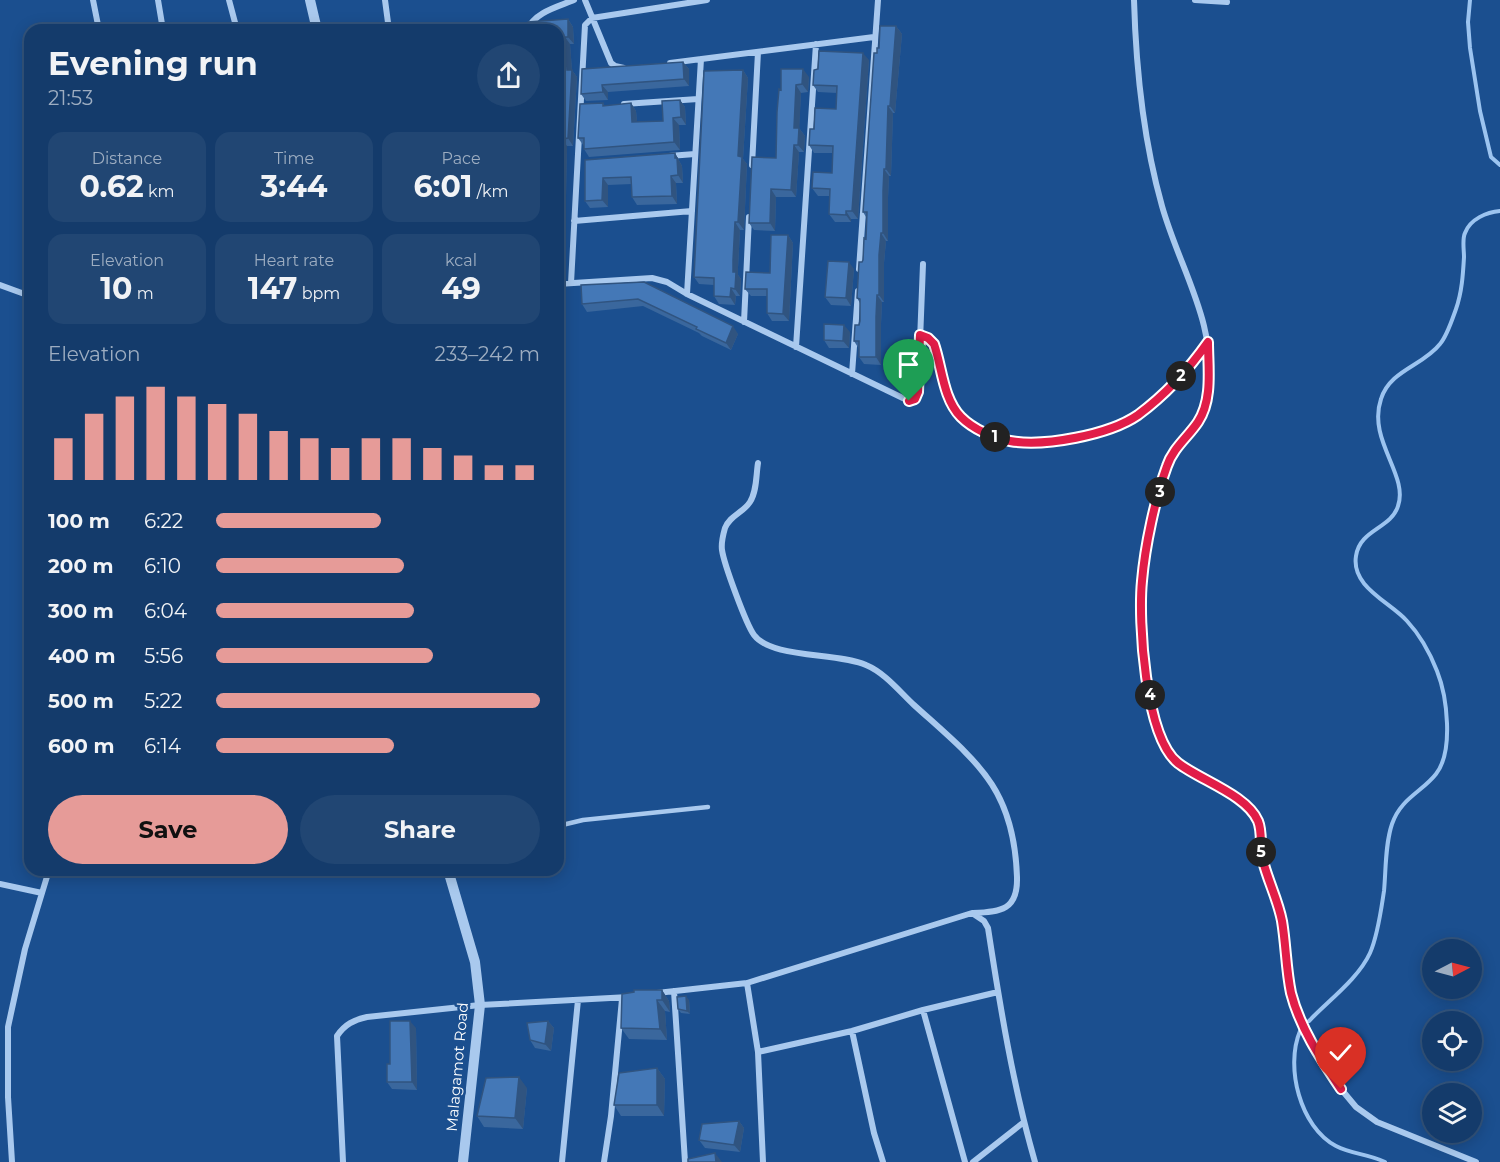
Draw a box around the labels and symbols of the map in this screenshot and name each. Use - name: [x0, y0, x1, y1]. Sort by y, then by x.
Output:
- pin: [883, 339, 934, 401]
- pin: 2: [1166, 361, 1196, 391]
- pin: 1: [980, 422, 1010, 452]
- pin: 3: [1145, 477, 1175, 507]
- pin: 4: [1135, 680, 1165, 710]
- pin: 5: [1246, 837, 1276, 867]
- north arrow: [1422, 939, 1482, 999]
- street label: Malagamot Road: [442, 1002, 472, 1132]
- pin: [1315, 1027, 1366, 1089]

